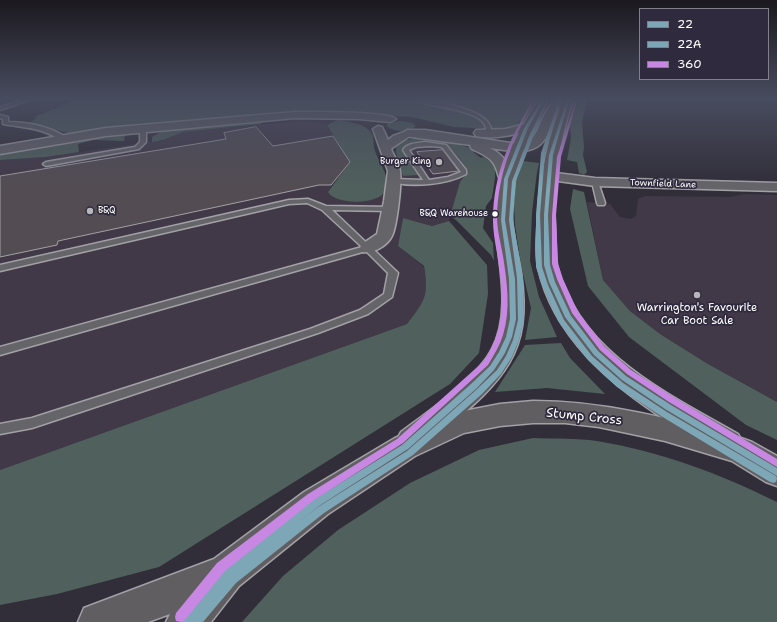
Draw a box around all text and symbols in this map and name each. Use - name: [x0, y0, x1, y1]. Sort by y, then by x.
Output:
- legend: [639, 8, 769, 80]
- text: 22: [677, 16, 693, 32]
- text: 22A: [677, 36, 701, 52]
- text: 360: [677, 56, 702, 72]
- place label: Burger King: [380, 157, 431, 167]
- marker: Burger King: [434, 157, 444, 167]
- street label: Townfield Lane: [630, 177, 696, 191]
- marker: B&Q: [85, 206, 95, 216]
- place label: B&Q: [98, 206, 115, 216]
- place label: B&Q Warehouse: [420, 209, 488, 219]
- marker: B&Q Warehouse: [490, 209, 500, 219]
- marker: Warrington's Favourite Car Boot Sale: [692, 290, 702, 300]
- place label: Warrington's Favourite Car Boot Sale: [637, 301, 757, 327]
- street label: Stump Cross: [545, 405, 623, 429]

